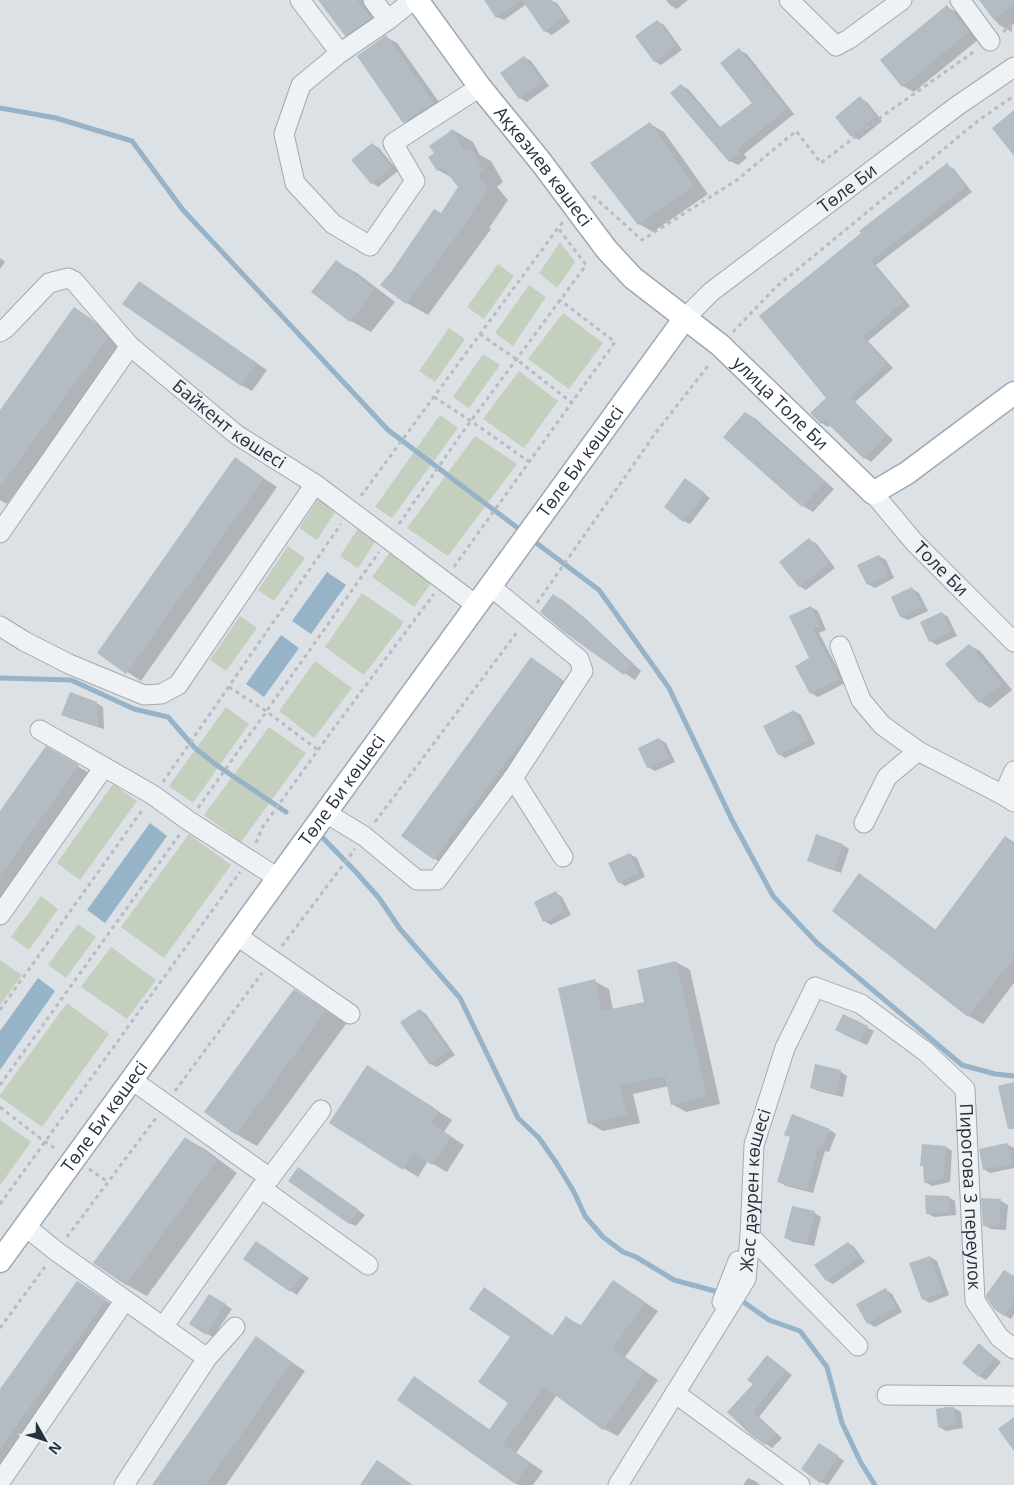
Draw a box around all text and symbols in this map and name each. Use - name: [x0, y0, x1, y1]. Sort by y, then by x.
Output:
- street label: Ақкөзиев көшесі: [489, 101, 598, 231]
- street label: Төле Би: [812, 158, 881, 218]
- street label: улица Толе Би: [728, 350, 834, 455]
- street label: Байкент көшесі: [168, 373, 291, 474]
- street label: Төле Би көшесі: [531, 400, 628, 522]
- street label: Толе Би: [909, 536, 974, 601]
- street label: Төле Би көшесі: [293, 729, 390, 850]
- street label: Төле Би көшесі: [55, 1056, 152, 1177]
- street label: Пирогова 3 переулок: [955, 1103, 988, 1291]
- street label: Жас дәурен көшесі: [734, 1105, 776, 1273]
- north arrow: [20, 1415, 70, 1465]
- text: N: [45, 1438, 66, 1459]

